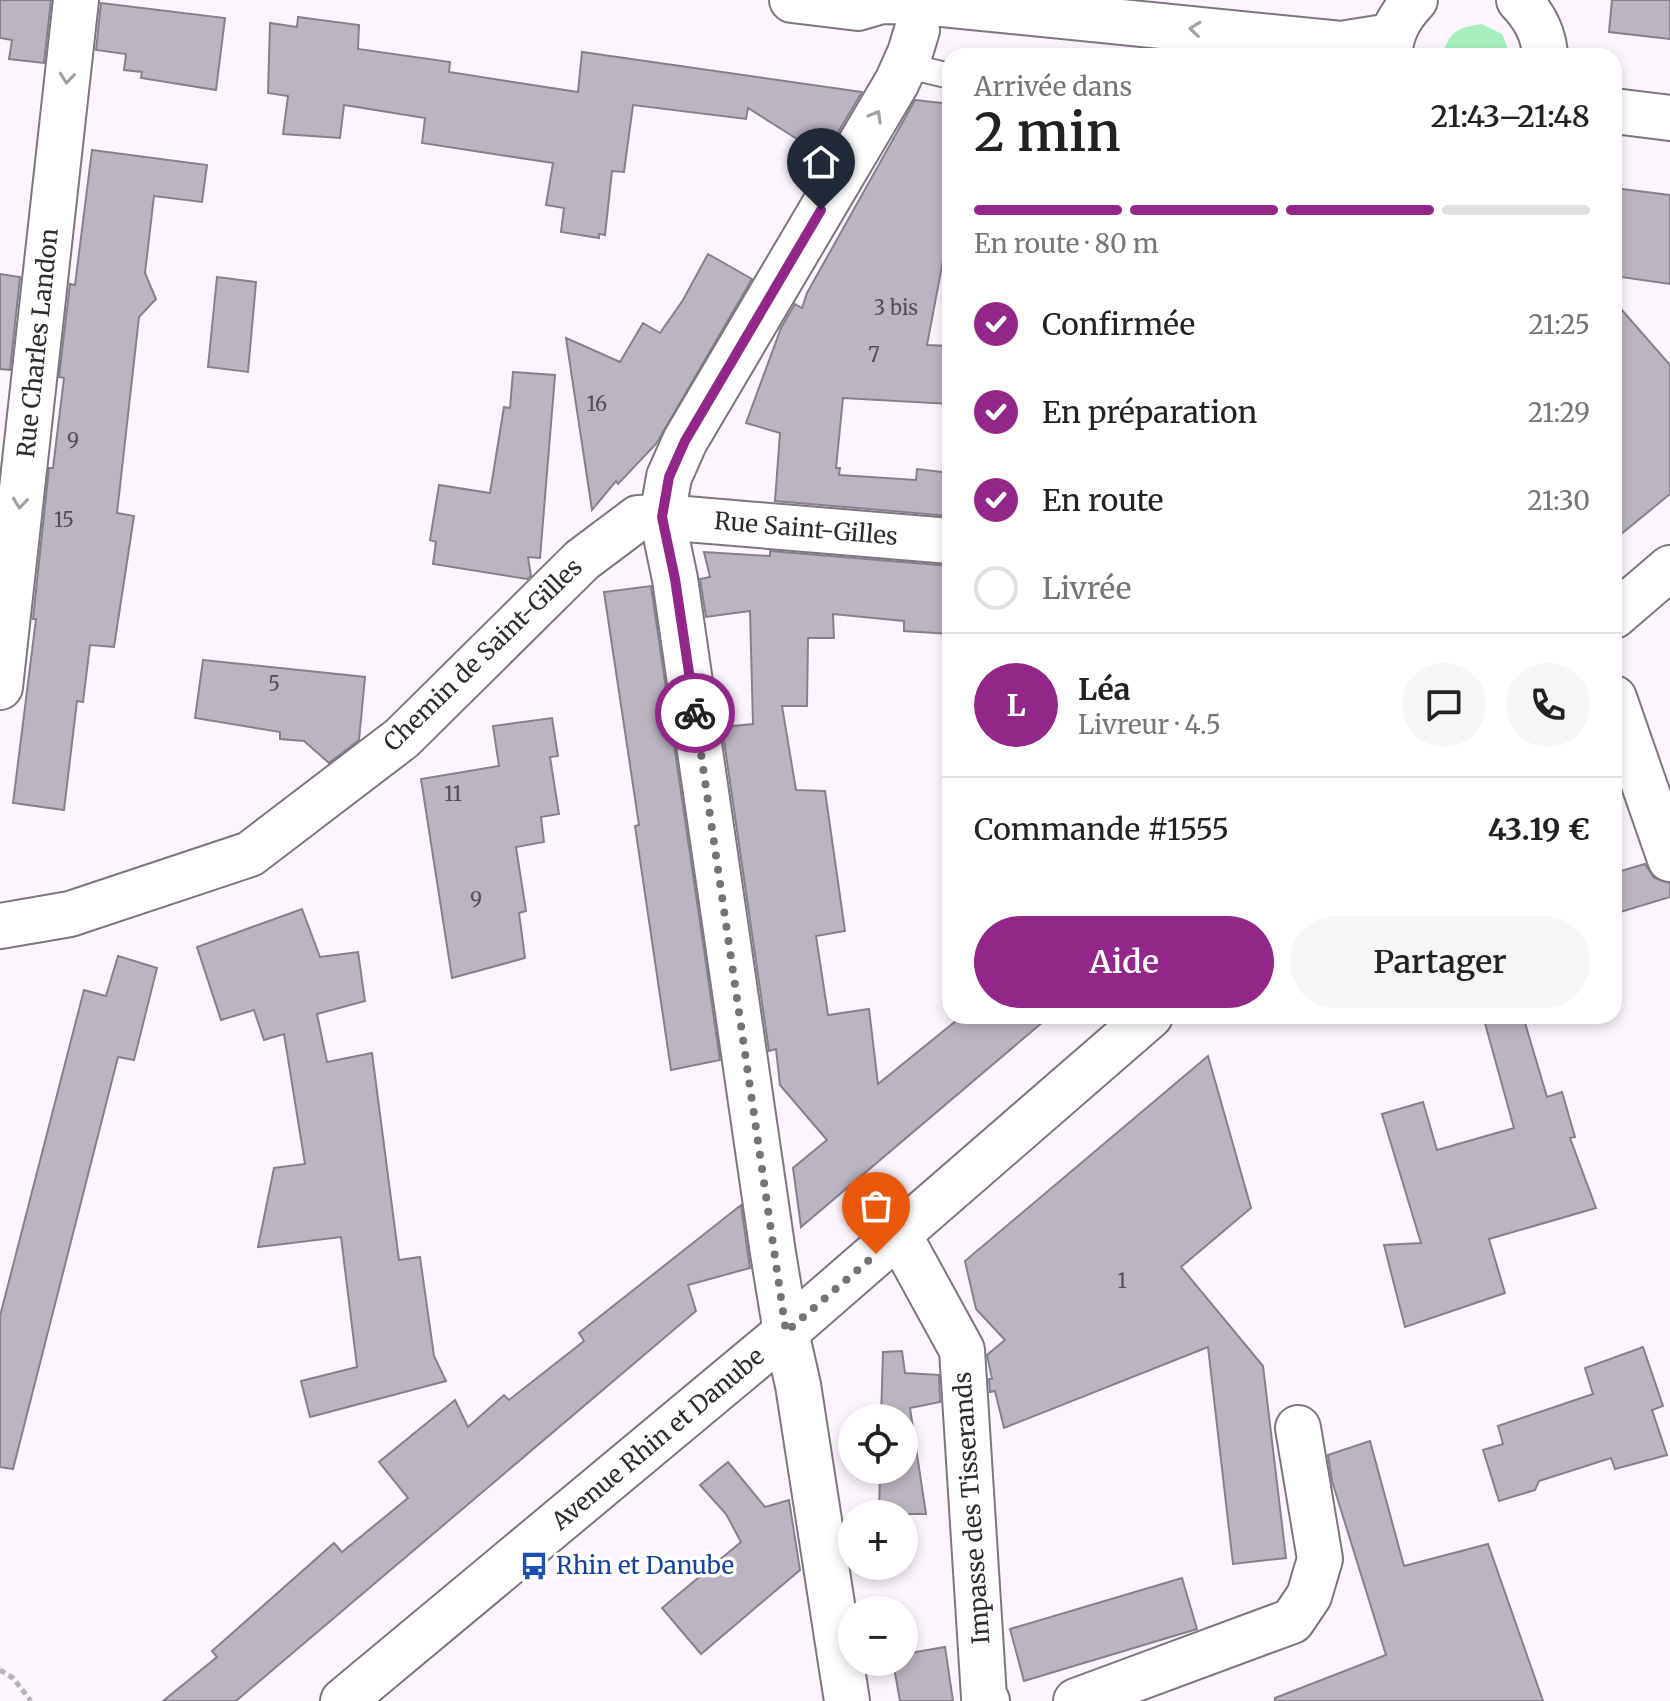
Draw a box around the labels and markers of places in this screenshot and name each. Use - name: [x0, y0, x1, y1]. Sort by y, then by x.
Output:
- pin: [787, 128, 855, 210]
- pin: [842, 1172, 910, 1254]
- place label: Rhin et Danube: [556, 1550, 734, 1581]
- bus stop icon: Rhin et Danube: [519, 1551, 549, 1581]

